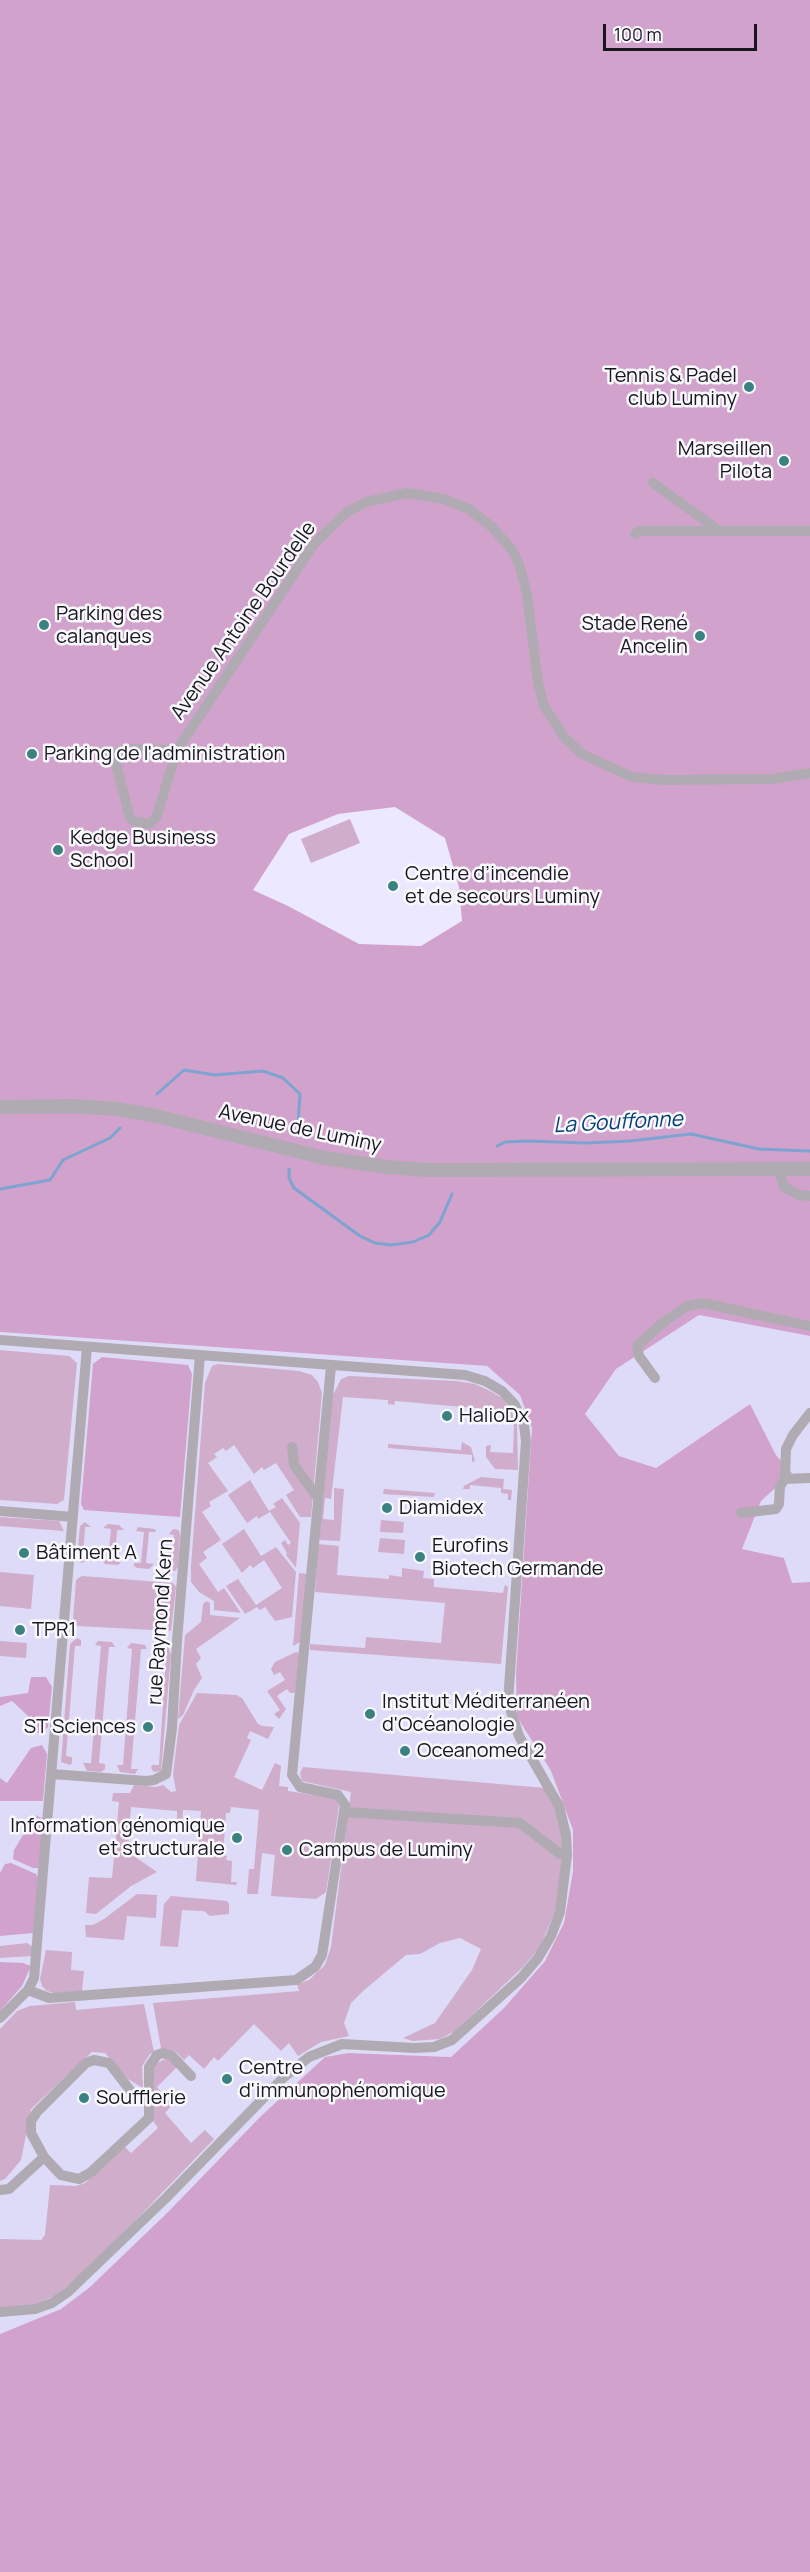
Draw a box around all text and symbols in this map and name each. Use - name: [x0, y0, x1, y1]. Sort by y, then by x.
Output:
- scale bar: [606, 12, 760, 50]
- text: 100 m: [614, 22, 662, 46]
- place label: Tennis & Padel club Luminy: [604, 364, 737, 411]
- marker: Tennis & Padel club Luminy: [742, 380, 756, 394]
- place label: Marseillen Pilota: [678, 437, 772, 484]
- marker: Marseillen Pilota: [777, 454, 791, 468]
- street label: Avenue Antoine Bourdelle: [166, 517, 322, 725]
- place label: Parking des calanques: [56, 602, 162, 649]
- place label: Stade René Ancelin: [581, 612, 688, 659]
- marker: Parking des calanques: [37, 618, 51, 632]
- marker: Stade René Ancelin: [693, 629, 707, 643]
- place label: Parking de l'administration: [44, 742, 285, 766]
- marker: Parking de l'administration: [25, 747, 39, 761]
- place label: Kedge Business School: [70, 826, 216, 873]
- marker: Kedge Business School: [51, 843, 65, 857]
- place label: Centre d’incendie et de secours Luminy: [405, 862, 600, 909]
- marker: Centre d’incendie et de secours Luminy: [386, 879, 400, 893]
- street label: Avenue de Luminy: [216, 1100, 384, 1158]
- water label: La Gouffonne: [553, 1107, 683, 1139]
- place label: HalioDx: [459, 1404, 529, 1428]
- marker: HalioDx: [440, 1409, 454, 1423]
- place label: Diamidex: [399, 1496, 484, 1520]
- marker: Diamidex: [380, 1501, 394, 1515]
- place label: Eurofins Biotech Germande: [432, 1534, 603, 1581]
- street label: rue Raymond Kern: [143, 1538, 179, 1706]
- place label: Bâtiment A: [36, 1541, 137, 1565]
- marker: Bâtiment A: [17, 1546, 31, 1560]
- marker: Eurofins Biotech Germande: [413, 1550, 427, 1564]
- place label: TPR1: [32, 1618, 76, 1642]
- marker: TPR1: [13, 1623, 27, 1637]
- place label: Institut Méditerranéen d'Océanologie: [382, 1690, 590, 1737]
- marker: Institut Méditerranéen d'Océanologie: [363, 1707, 377, 1721]
- place label: ST Sciences: [24, 1715, 136, 1739]
- marker: ST Sciences: [141, 1720, 155, 1734]
- place label: Oceanomed 2: [417, 1739, 544, 1763]
- marker: Oceanomed 2: [398, 1744, 412, 1758]
- place label: Information génomique et structurale: [10, 1814, 225, 1861]
- marker: Information génomique et structurale: [230, 1831, 244, 1845]
- place label: Campus de Luminy: [299, 1838, 473, 1862]
- marker: Campus de Luminy: [280, 1843, 294, 1857]
- place label: Centre d'immunophénomique: [239, 2056, 446, 2103]
- marker: Centre d'immunophénomique: [220, 2072, 234, 2086]
- place label: Soufflerie: [96, 2086, 186, 2110]
- marker: Soufflerie: [77, 2091, 91, 2105]

